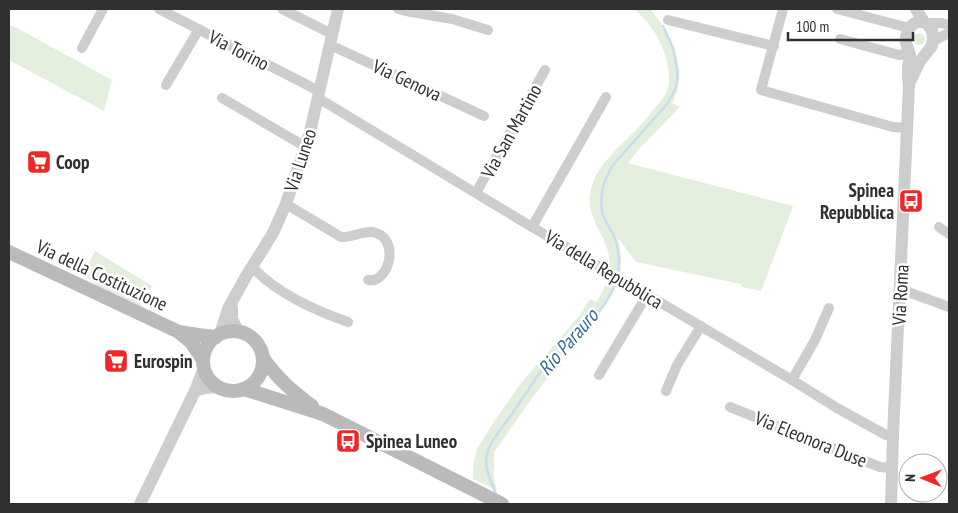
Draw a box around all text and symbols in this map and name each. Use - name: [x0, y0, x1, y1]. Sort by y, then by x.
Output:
- scale bar: [788, 10, 913, 42]
- text: 100 m: [796, 17, 829, 36]
- street label: Via Torino: [204, 24, 273, 75]
- street label: Via Genova: [368, 53, 445, 106]
- street label: Via San Martino: [475, 80, 547, 183]
- street label: Via Luneo: [278, 126, 321, 195]
- supermarket icon: Coop: [26, 149, 52, 175]
- place label: Coop: [56, 150, 90, 174]
- place label: Spinea Repubblica: [820, 178, 894, 224]
- bus stop icon: Spinea Repubblica: [898, 188, 924, 214]
- street label: Via della Repubblica: [540, 224, 667, 314]
- street label: Via della Costituzione: [32, 234, 172, 316]
- street label: Via Roma: [886, 264, 914, 327]
- water label: Rio Parauro: [532, 302, 605, 381]
- supermarket icon: Eurospin: [103, 348, 129, 374]
- place label: Eurospin: [134, 349, 193, 373]
- street label: Via Eleonora Duse: [750, 405, 871, 472]
- bus stop icon: Spinea Luneo: [335, 428, 361, 454]
- place label: Spinea Luneo: [366, 429, 457, 453]
- north arrow: [898, 453, 948, 503]
- text: N: [901, 474, 919, 482]

